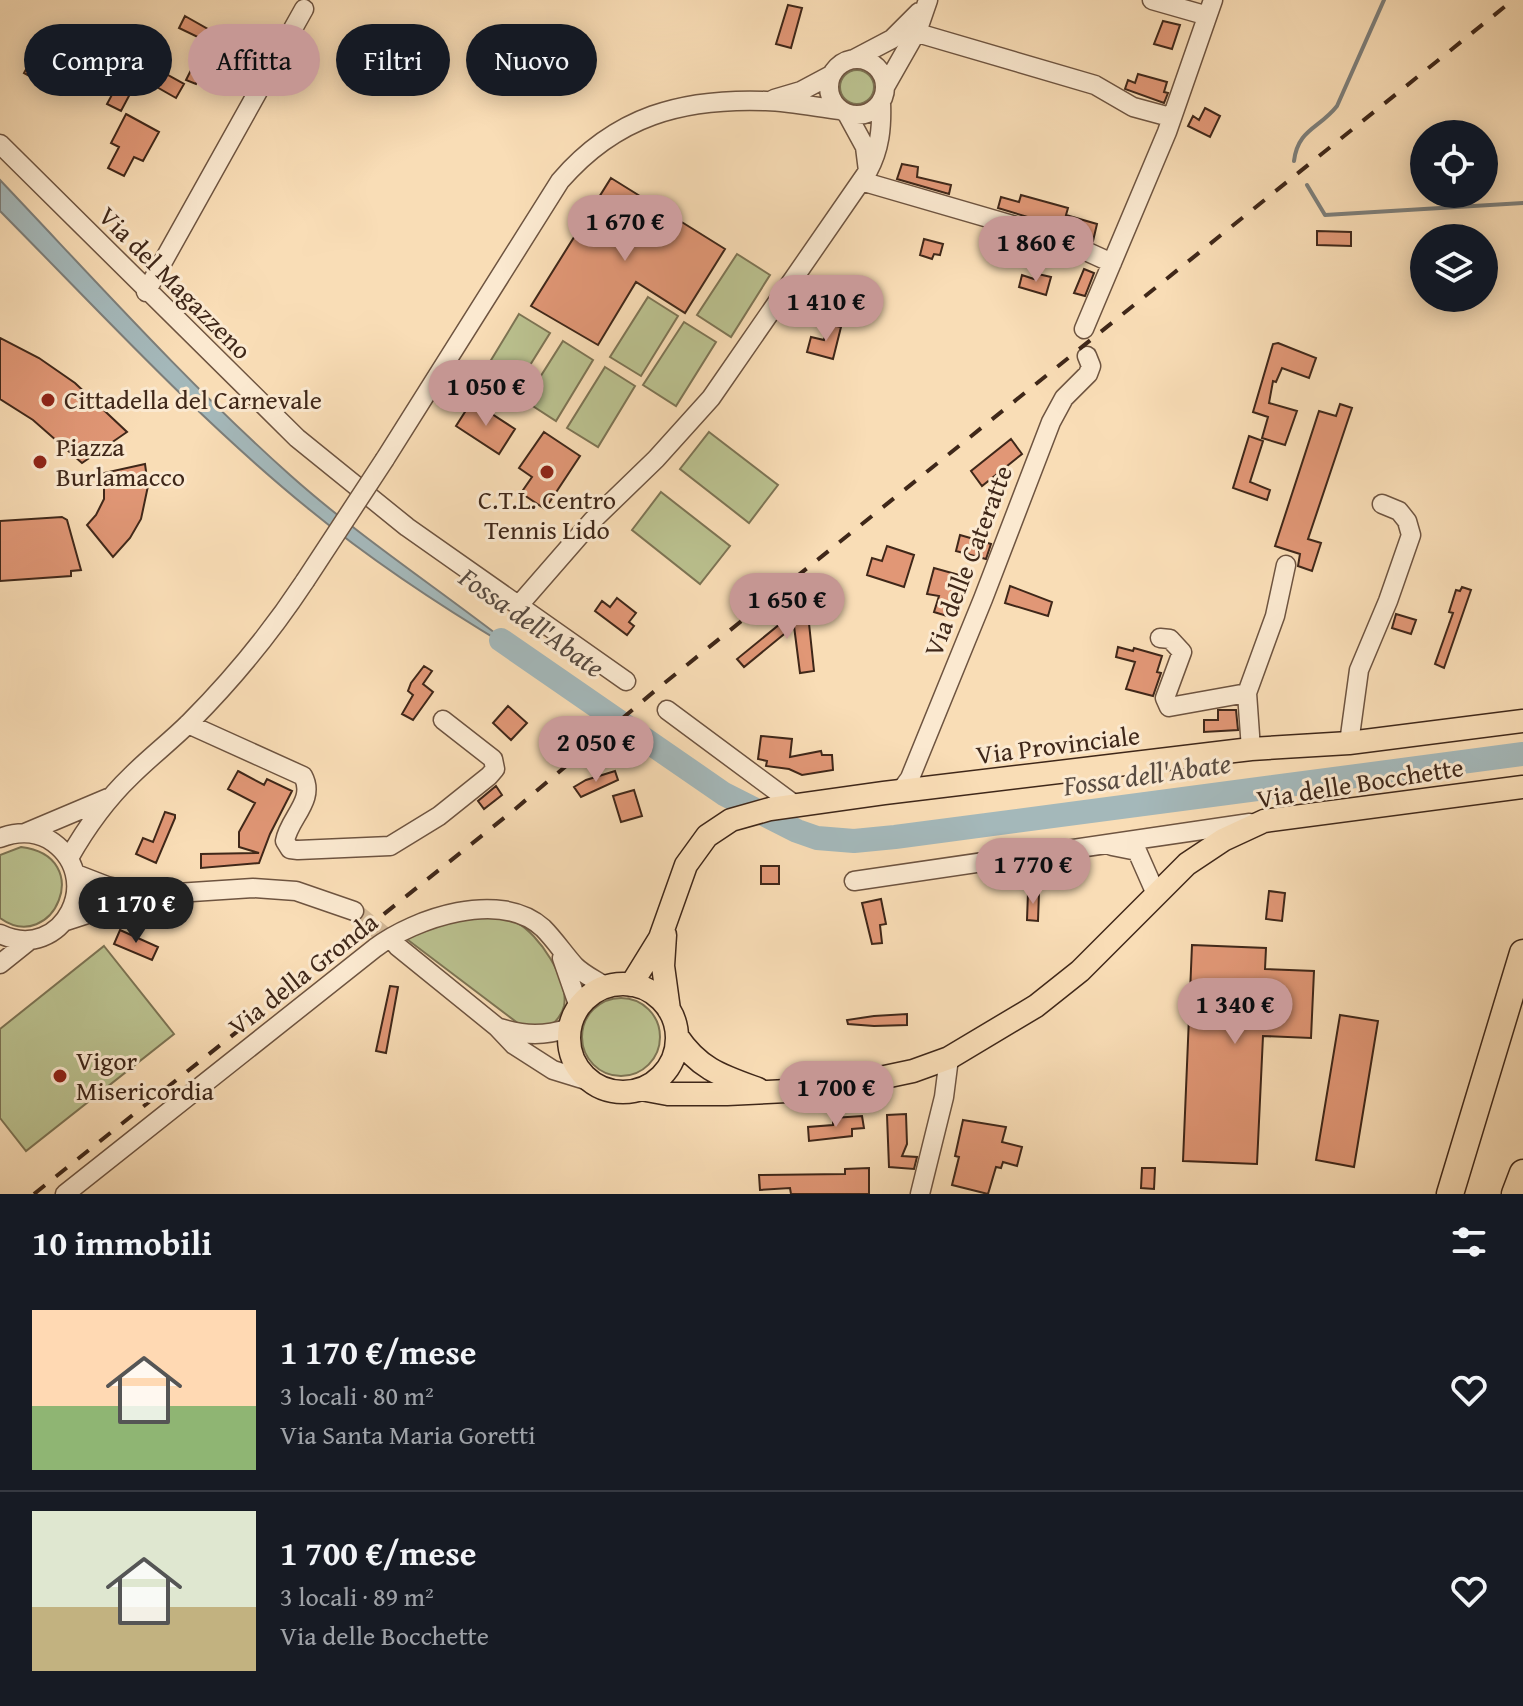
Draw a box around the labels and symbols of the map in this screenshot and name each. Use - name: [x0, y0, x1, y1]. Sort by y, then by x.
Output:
- pin: 1 670 €: [551, 195, 699, 263]
- street label: Via del Magazzeno: [90, 197, 261, 368]
- pin: 1 860 €: [962, 216, 1110, 284]
- pin: 1 410 €: [752, 275, 900, 343]
- pin: 1 050 €: [412, 360, 560, 428]
- place label: Cittadella del Carnevale: [64, 380, 322, 419]
- marker: Cittadella del Carnevale: [39, 391, 57, 409]
- place label: Piazza Burlamacco: [56, 427, 185, 496]
- marker: Piazza Burlamacco: [31, 453, 49, 471]
- street label: Via delle Cateratte: [913, 460, 1022, 662]
- marker: C.T.L. Centro Tennis Lido: [538, 463, 556, 481]
- place label: C.T.L. Centro Tennis Lido: [478, 480, 616, 549]
- water label: Fossa dell'Abate: [451, 556, 613, 687]
- pin: 1 650 €: [713, 573, 861, 641]
- street label: Via Provinciale: [974, 715, 1142, 774]
- pin: 2 050 €: [522, 716, 670, 784]
- water label: Fossa dell'Abate: [1059, 741, 1233, 806]
- street label: Via delle Bocchette: [1254, 747, 1466, 818]
- pin: 1 770 €: [959, 838, 1107, 906]
- pin: 1 170 €: [62, 877, 210, 945]
- street label: Via della Gronda: [219, 902, 386, 1045]
- pin: 1 340 €: [1161, 978, 1309, 1046]
- place label: Vigor Misericordia: [76, 1041, 215, 1110]
- pin: 1 700 €: [762, 1061, 910, 1129]
- marker: Vigor Misericordia: [51, 1067, 69, 1085]

